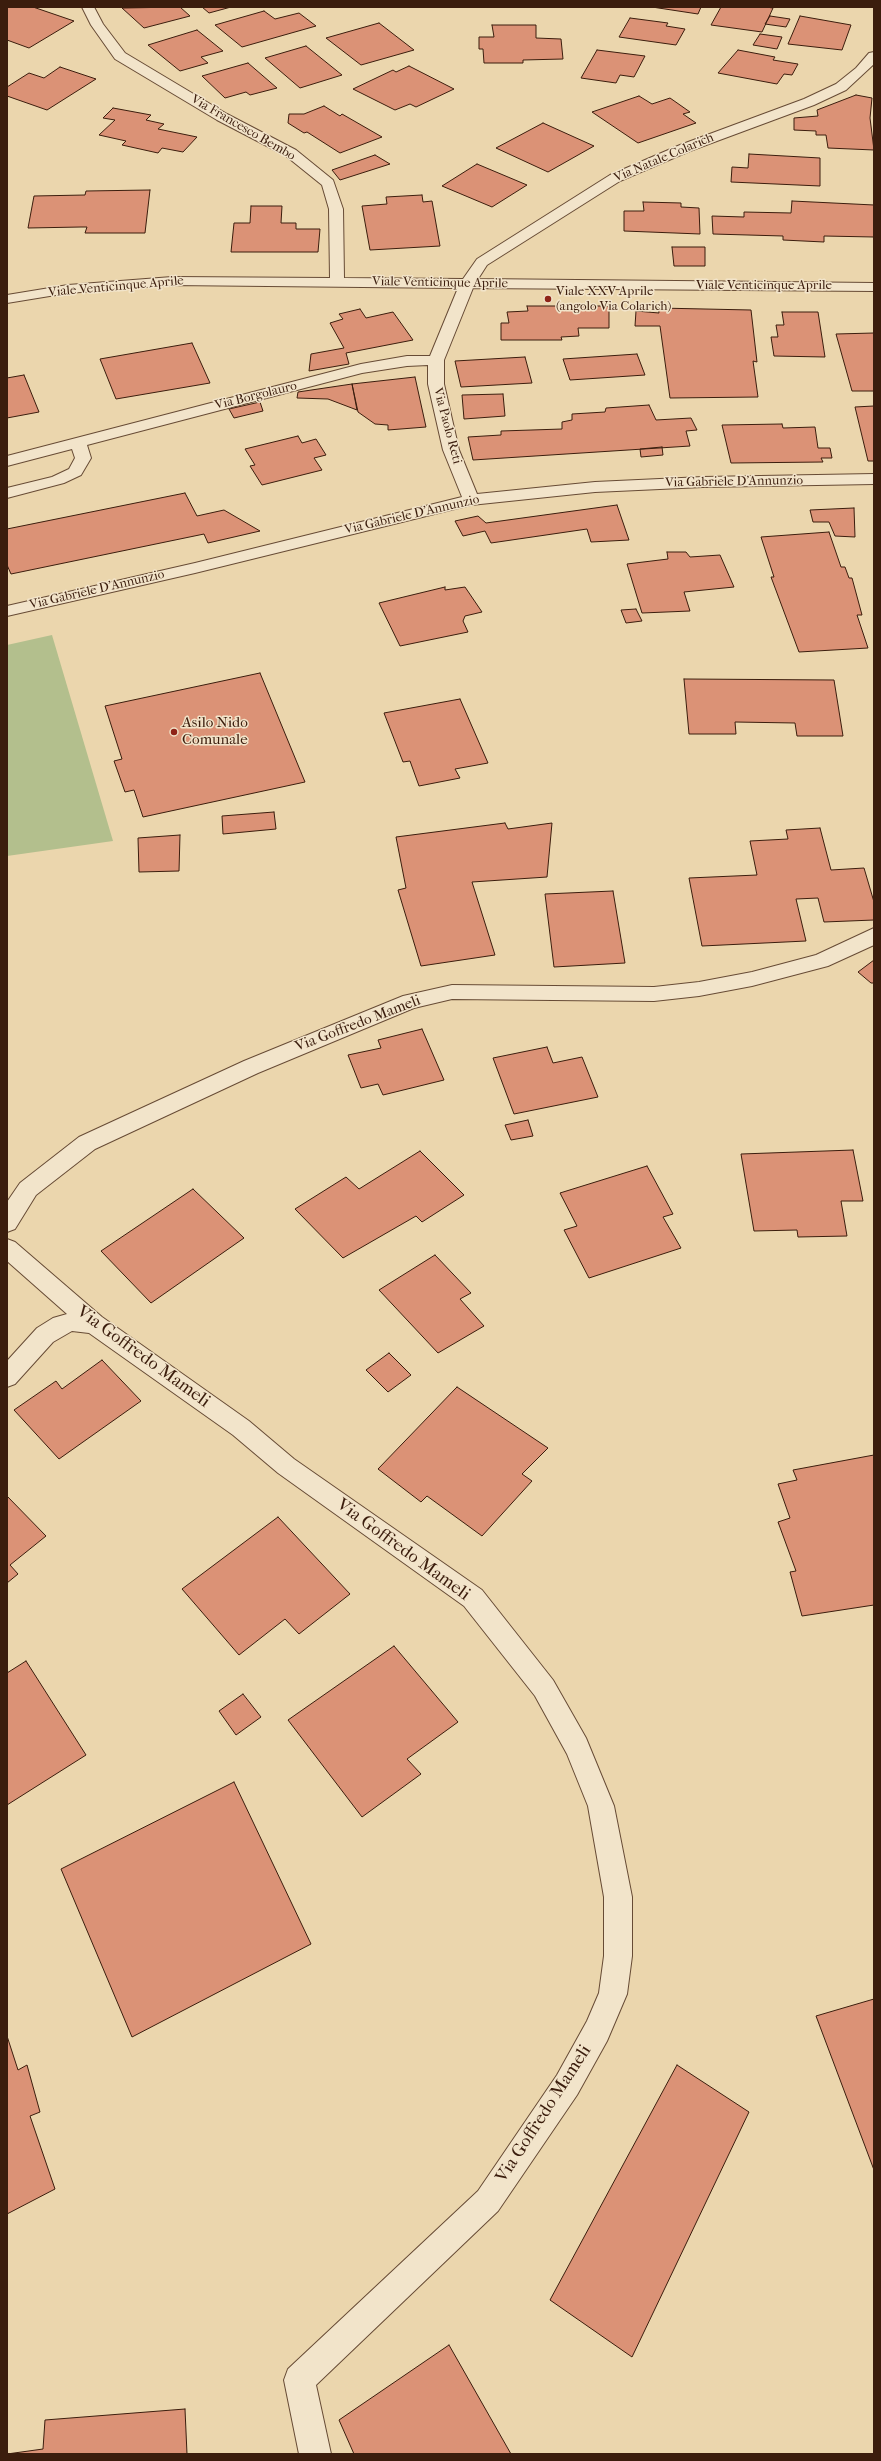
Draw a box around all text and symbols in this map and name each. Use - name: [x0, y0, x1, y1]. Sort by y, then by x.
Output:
- street label: Via Francesco Bembo: [188, 92, 298, 164]
- street label: Via Natale Colarich: [612, 130, 716, 186]
- street label: Viale Venticinque Aprile: [48, 273, 184, 301]
- street label: Viale Venticinque Aprile: [372, 274, 508, 292]
- street label: Viale Venticinque Aprile: [696, 278, 832, 294]
- place label: Viale XXV Aprile (angolo Via Colarich): [556, 284, 671, 315]
- marker: Viale XXV Aprile (angolo Via Colarich): [543, 294, 553, 304]
- street label: Via Borgolauro: [213, 378, 299, 414]
- street label: Via Paolo Reti: [429, 386, 465, 466]
- street label: Via Gabriele D'Annunzio: [665, 473, 803, 491]
- street label: Via Gabriele D'Annunzio: [343, 492, 481, 538]
- street label: Via Gabriele D'Annunzio: [28, 567, 166, 613]
- place label: Asilo Nido Comunale: [182, 714, 248, 749]
- marker: Asilo Nido Comunale: [169, 727, 179, 737]
- street label: Via Goffredo Mameli: [293, 992, 423, 1056]
- street label: Via Goffredo Mameli: [72, 1301, 214, 1413]
- street label: Via Goffredo Mameli: [332, 1494, 474, 1606]
- street label: Via Goffredo Mameli: [491, 2041, 597, 2187]

